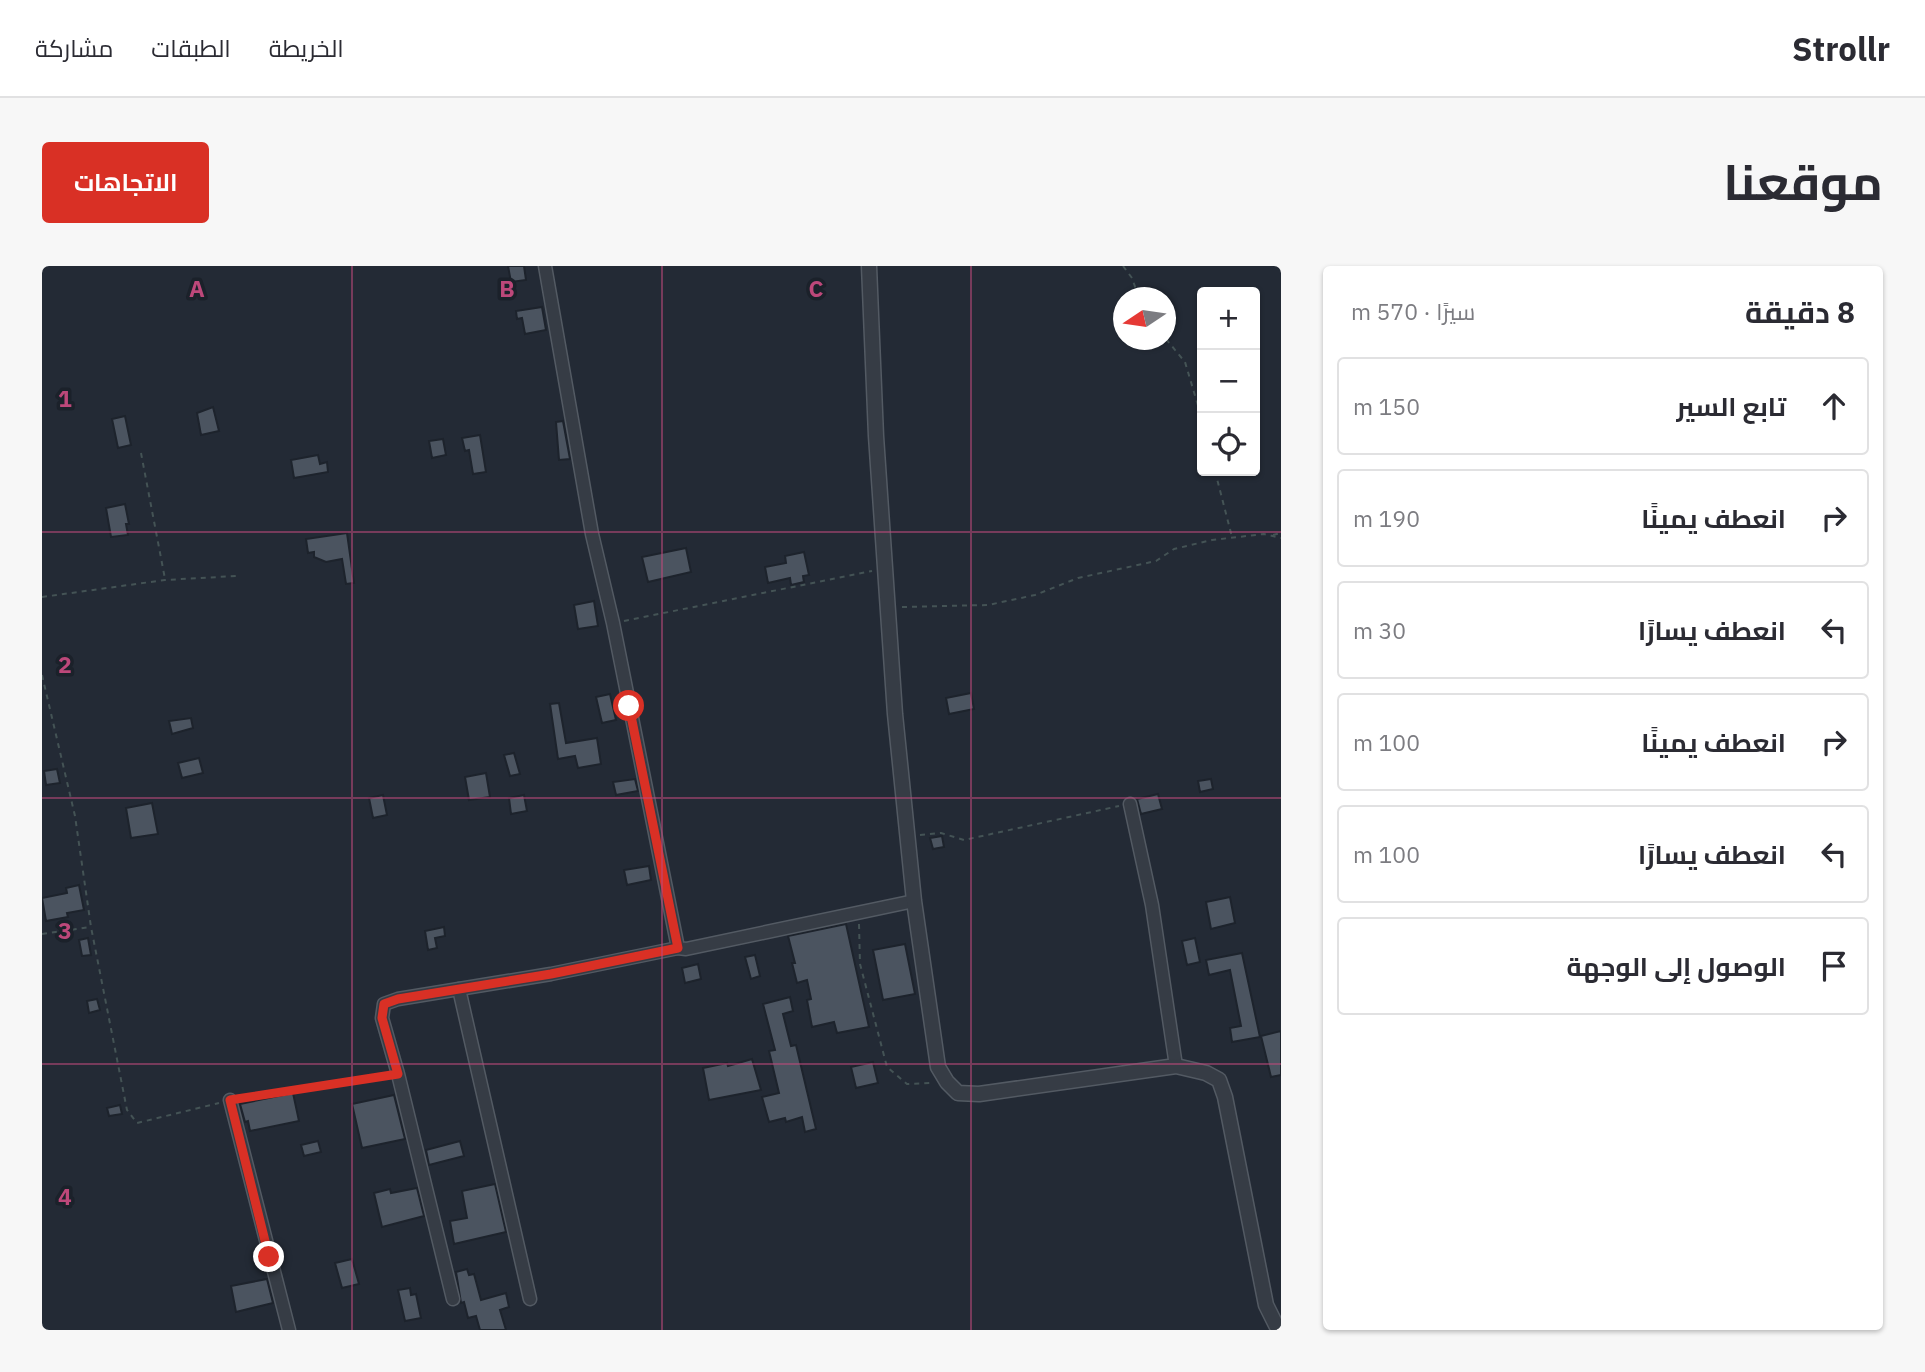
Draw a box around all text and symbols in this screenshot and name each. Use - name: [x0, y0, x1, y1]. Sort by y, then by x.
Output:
- text: Strollr: [1792, 27, 1890, 70]
- text: مشاركة: [35, 32, 113, 64]
- text: الطبقات: [151, 32, 231, 64]
- text: الخريطة: [269, 32, 344, 64]
- button: الاتجاهات: [42, 142, 209, 223]
- text: موقعنا: [1723, 150, 1883, 213]
- text: A: [189, 273, 205, 303]
- text: B: [499, 273, 515, 303]
- text: C: [809, 273, 824, 303]
- north arrow: [1113, 287, 1176, 350]
- map controls: [1197, 287, 1260, 476]
- button: +: [1197, 287, 1260, 350]
- text: 8 دقيقة: [1745, 292, 1855, 331]
- text: سيرًا · 570 m: [1351, 296, 1475, 326]
- button: −: [1197, 350, 1260, 413]
- text: 1: [58, 383, 72, 413]
- icon: ahead: [1815, 387, 1853, 425]
- text: تابع السير: [1676, 389, 1786, 423]
- text: 150 m: [1353, 391, 1420, 421]
- button: locate: [1197, 413, 1260, 476]
- icon: right: [1815, 499, 1853, 537]
- text: انعطف يمينًا: [1641, 501, 1786, 535]
- text: 190 m: [1353, 503, 1420, 533]
- icon: left: [1815, 611, 1853, 649]
- text: انعطف يسارًا: [1638, 613, 1786, 647]
- text: 30 m: [1353, 615, 1406, 645]
- text: 2: [58, 649, 72, 679]
- route start: [613, 690, 644, 721]
- icon: right: [1815, 723, 1853, 761]
- text: انعطف يمينًا: [1641, 725, 1786, 759]
- text: 100 m: [1353, 727, 1420, 757]
- icon: left: [1815, 835, 1853, 873]
- text: انعطف يسارًا: [1638, 837, 1786, 871]
- text: 100 m: [1353, 839, 1420, 869]
- text: 3: [58, 915, 72, 945]
- icon: arrive: [1815, 947, 1853, 985]
- text: الوصول إلى الوجهة: [1567, 949, 1786, 983]
- text: 4: [58, 1181, 72, 1211]
- route end: [253, 1241, 284, 1272]

